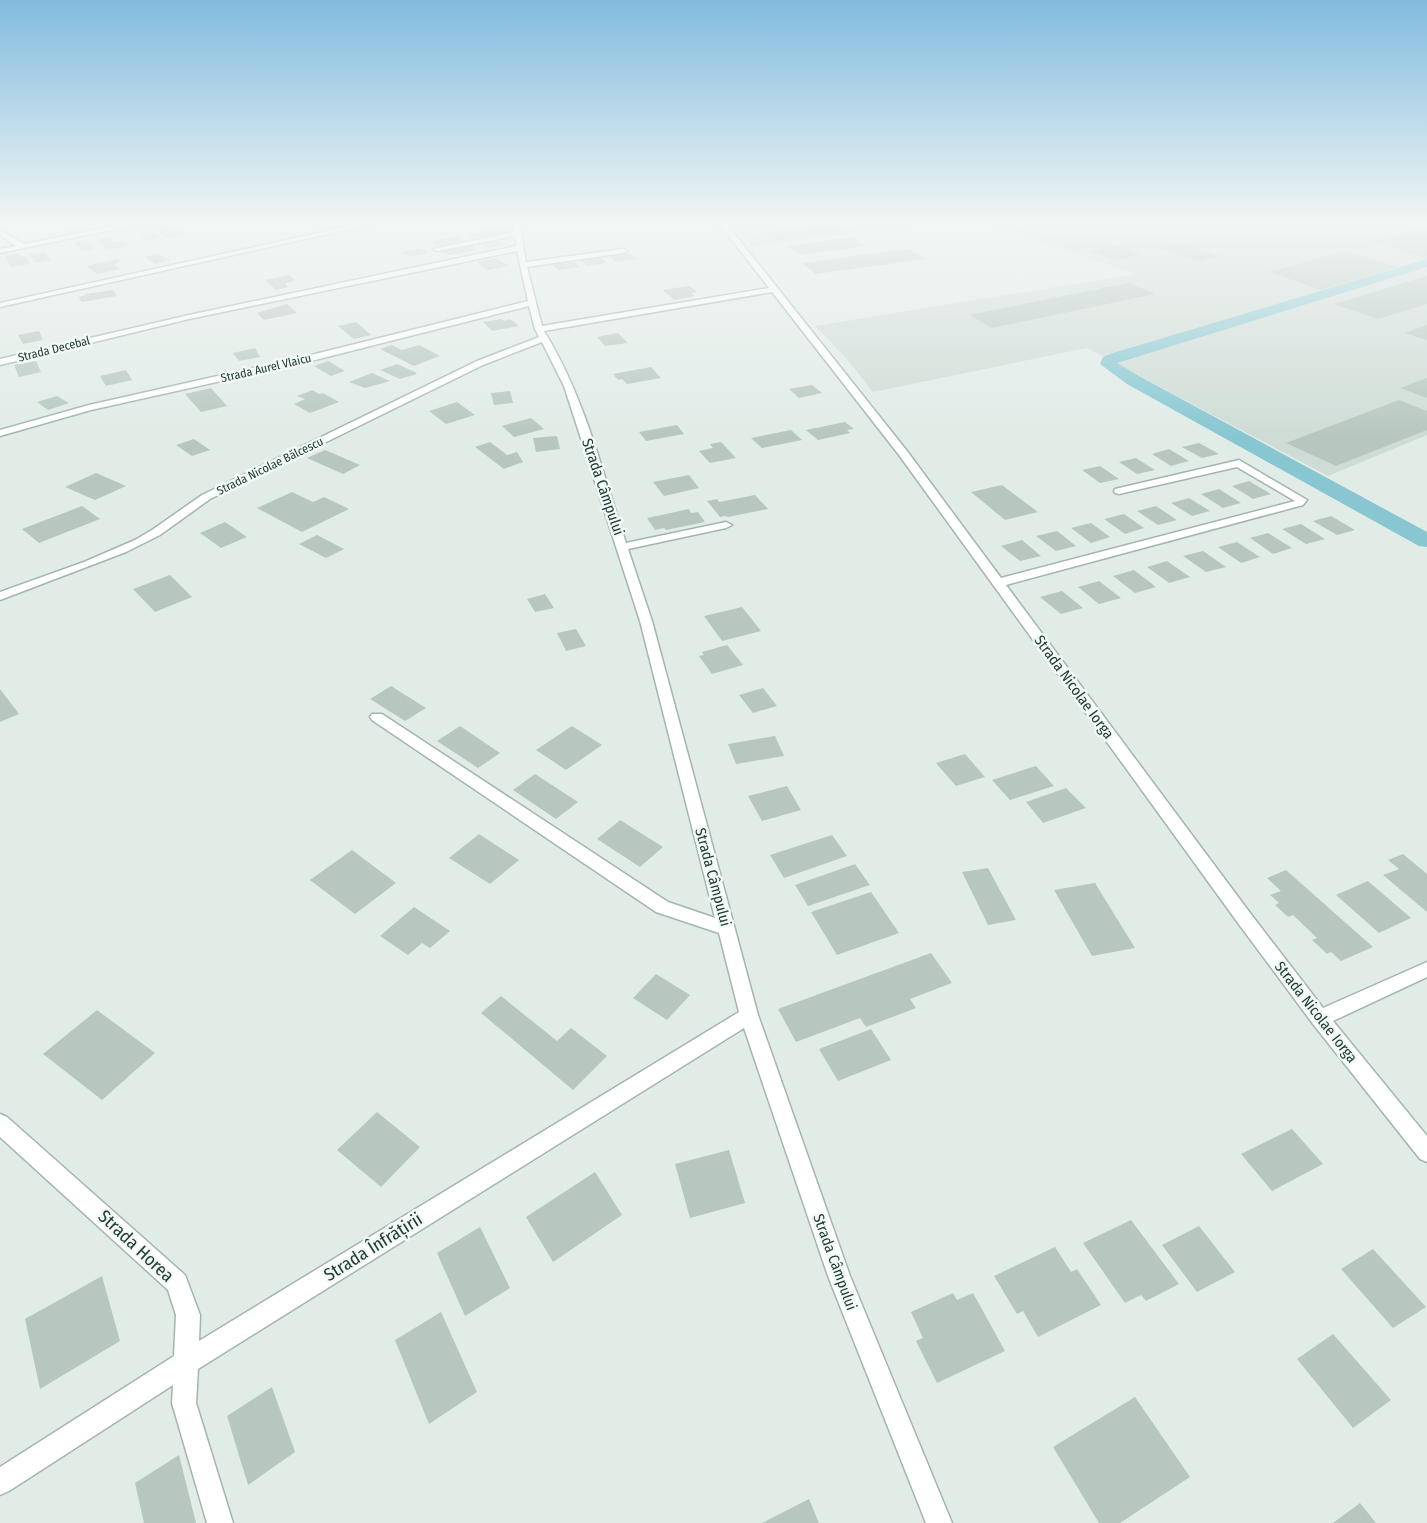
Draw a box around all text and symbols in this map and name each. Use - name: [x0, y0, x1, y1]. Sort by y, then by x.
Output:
- street label: Strada Decebal: [17, 333, 91, 365]
- street label: Strada Aurel Vlaicu: [219, 351, 313, 385]
- street label: Strada Nicolae Bălcescu: [214, 434, 326, 498]
- street label: Strada Câmpului: [578, 436, 628, 538]
- street label: Strada Nicolae Iorga: [1030, 632, 1118, 742]
- street label: Strada Câmpului: [691, 826, 735, 928]
- street label: Strada Nicolae Iorga: [1271, 958, 1361, 1066]
- street label: Strada Horea: [93, 1205, 179, 1287]
- street label: Strada Înfrățirii: [320, 1208, 426, 1286]
- street label: Strada Câmpului: [809, 1211, 861, 1313]

